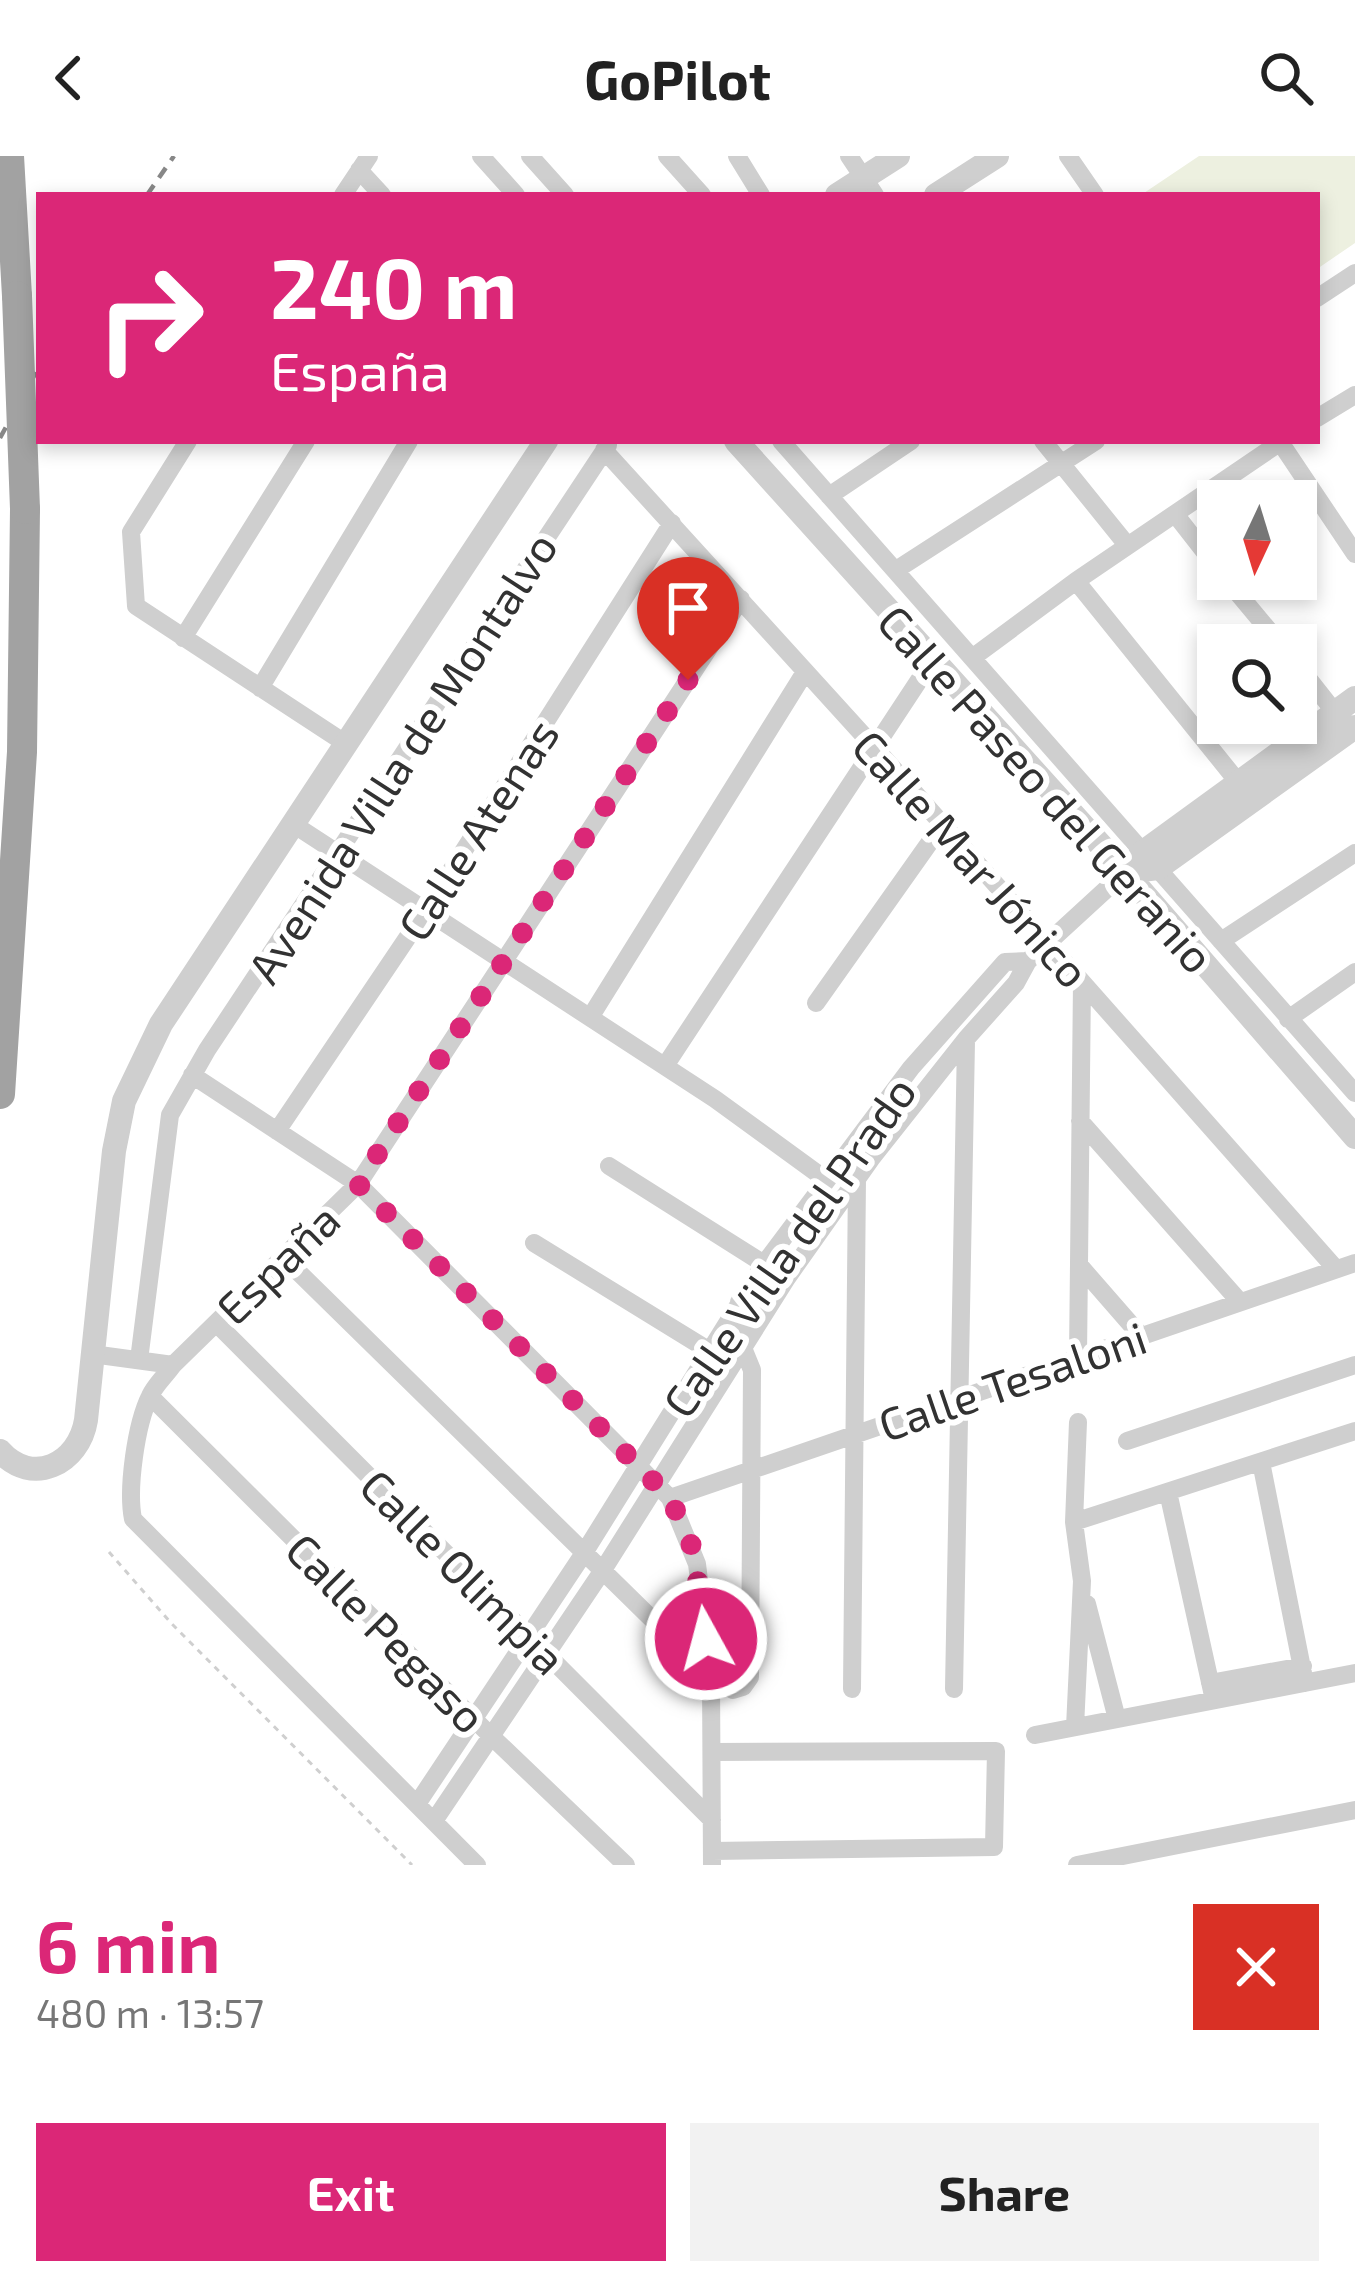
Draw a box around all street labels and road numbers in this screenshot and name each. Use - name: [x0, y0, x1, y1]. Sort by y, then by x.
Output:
- street label: Avenida Villa de Montalvo: [235, 522, 567, 992]
- street label: Calle Paseo del Geranio: [868, 593, 1226, 983]
- street label: Calle Atenas: [386, 708, 568, 950]
- street label: Calle Mar Jónico: [843, 718, 1101, 998]
- street label: Calle Villa del Prado: [650, 1065, 926, 1427]
- street label: España: [204, 1192, 350, 1334]
- street label: Calle Tesaloni: [871, 1309, 1153, 1451]
- street label: Calle Olimpia: [350, 1457, 578, 1685]
- street label: Calle Pegaso: [276, 1521, 498, 1743]

